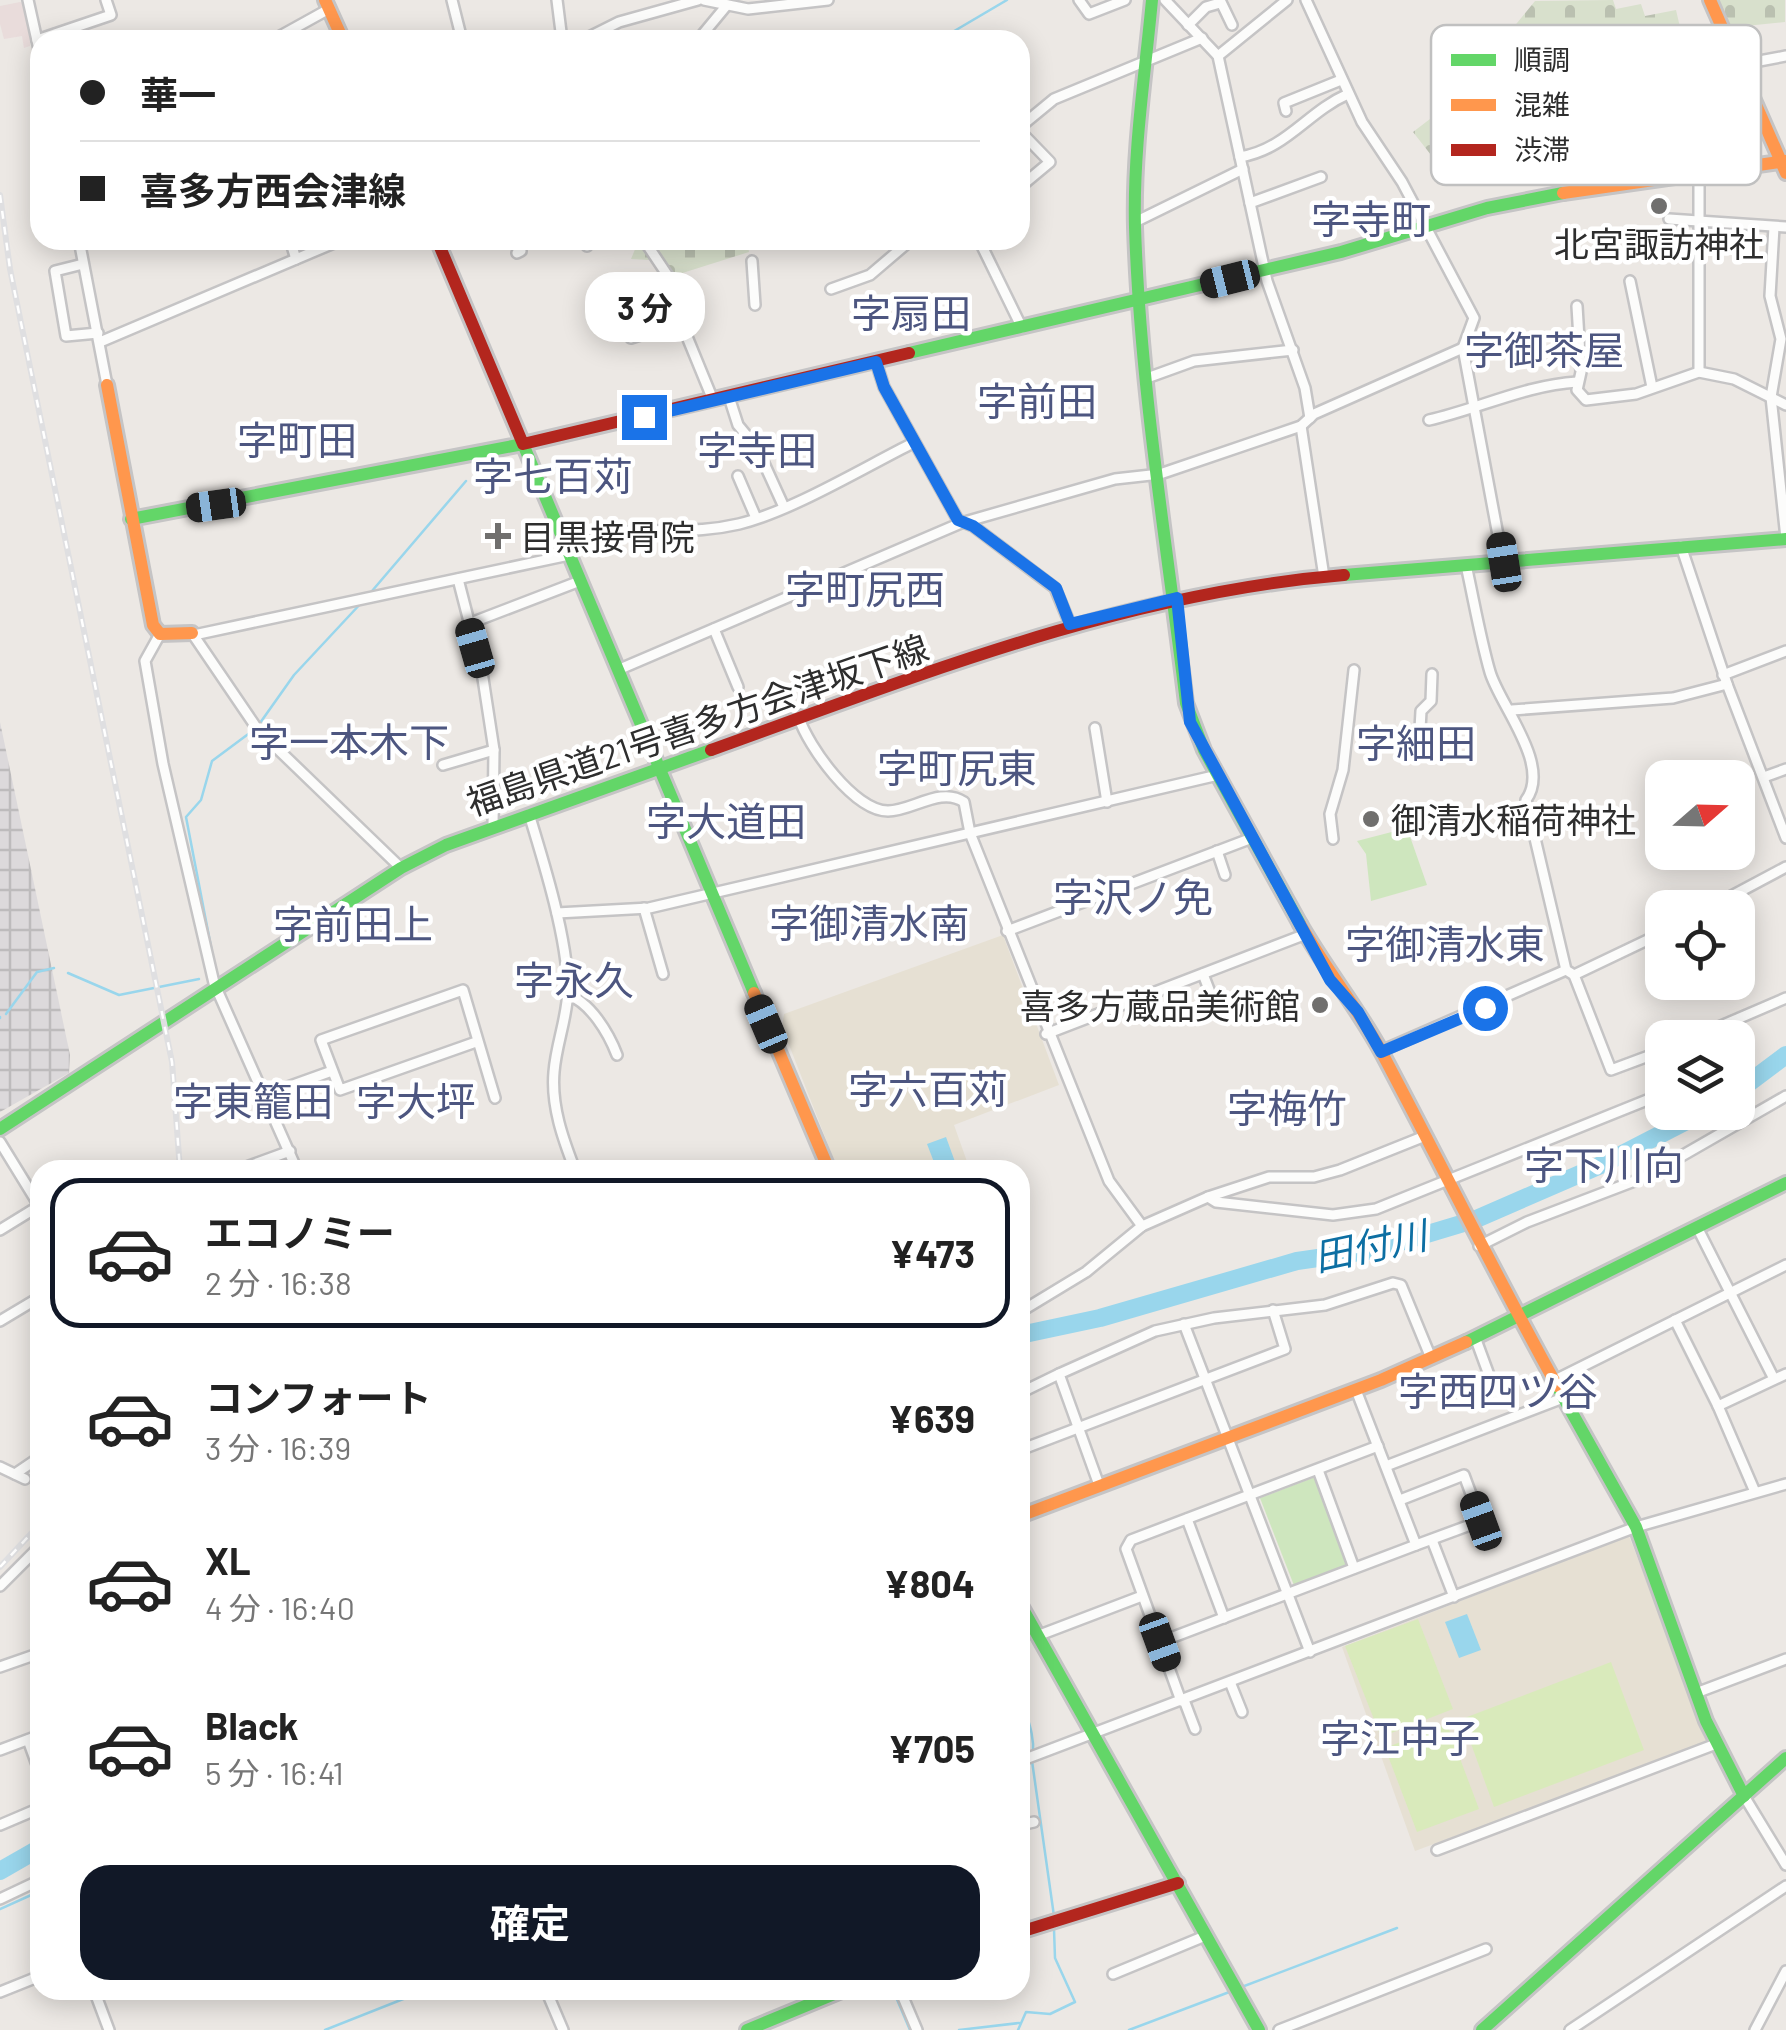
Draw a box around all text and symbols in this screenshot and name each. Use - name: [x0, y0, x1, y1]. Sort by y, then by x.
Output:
- legend: [1431, 25, 1761, 185]
- text: 順調: [1514, 42, 1570, 76]
- text: 華一: [140, 71, 216, 117]
- text: 混雑: [1514, 87, 1570, 121]
- text: 渋滞: [1514, 132, 1570, 166]
- text: 喜多方西会津線: [140, 167, 406, 213]
- district label: 字寺町: [1311, 194, 1431, 242]
- marker: 北宮諏訪神社: [1648, 195, 1670, 217]
- place label: 北宮諏訪神社: [1554, 222, 1764, 264]
- car: [1197, 257, 1263, 301]
- callout: 3 分: [584, 272, 704, 342]
- text: 3 分: [617, 288, 673, 326]
- district label: 字扇田: [851, 288, 971, 336]
- district label: 字御茶屋: [1464, 325, 1624, 373]
- district label: 字前田: [977, 376, 1097, 424]
- route end: [622, 395, 667, 440]
- district label: 字町田: [237, 415, 357, 463]
- district label: 字寺田: [697, 425, 817, 473]
- district label: 字七百苅: [473, 451, 633, 499]
- car: [184, 486, 248, 524]
- place label: 目黒接骨院: [520, 515, 695, 557]
- marker: 目黒接骨院: [485, 523, 511, 549]
- car: [1484, 530, 1524, 594]
- district label: 字町尻西: [785, 564, 945, 612]
- car: [452, 615, 498, 681]
- street label: 福島県道21号喜多方会津坂下線: [461, 625, 933, 823]
- district label: 字一本木下: [249, 717, 449, 765]
- district label: 字細田: [1356, 718, 1476, 766]
- district label: 字町尻東: [877, 743, 1037, 791]
- north arrow: [1645, 760, 1755, 870]
- map controls: [1645, 760, 1755, 1130]
- district label: 字大道田: [646, 796, 806, 844]
- place label: 御清水稲荷神社: [1391, 798, 1636, 840]
- marker: 御清水稲荷神社: [1360, 808, 1382, 830]
- district label: 字沢ノ免: [1053, 872, 1213, 920]
- button: locate: [1645, 890, 1755, 1000]
- district label: 字御清水南: [769, 898, 969, 946]
- district label: 字前田上: [273, 899, 433, 947]
- district label: 字御清水東: [1345, 919, 1545, 967]
- district label: 字永久: [514, 955, 634, 1003]
- place label: 喜多方蔵品美術館: [1020, 984, 1300, 1026]
- route start: [1463, 986, 1508, 1031]
- car: [740, 991, 792, 1057]
- marker: 喜多方蔵品美術館: [1309, 994, 1331, 1016]
- button: layers: [1645, 1020, 1755, 1130]
- district label: 字六百苅: [848, 1064, 1008, 1112]
- district label: 字東籠田: [173, 1076, 333, 1124]
- district label: 字大坪: [356, 1076, 476, 1124]
- district label: 字梅竹: [1227, 1083, 1347, 1131]
- district label: 字下川向: [1524, 1140, 1684, 1188]
- icon: car: [85, 1208, 175, 1298]
- text: エコノミー: [205, 1209, 395, 1255]
- water label: 田付川: [1309, 1210, 1434, 1279]
- text: ¥473: [889, 1230, 975, 1276]
- text: 2 分 · 16:38: [205, 1263, 352, 1301]
- district label: 字西四ツ谷: [1398, 1366, 1598, 1414]
- icon: car: [85, 1373, 175, 1463]
- text: コンフォート: [205, 1374, 432, 1420]
- text: ¥639: [888, 1395, 975, 1441]
- text: 3 分 · 16:39: [205, 1428, 351, 1466]
- car: [1457, 1488, 1505, 1554]
- text: XL: [205, 1537, 251, 1583]
- icon: car: [85, 1538, 175, 1628]
- text: ¥804: [884, 1560, 975, 1606]
- text: 4 分 · 16:40: [205, 1588, 355, 1626]
- car: [1136, 1609, 1184, 1675]
- text: Black: [205, 1702, 299, 1748]
- icon: car: [85, 1703, 175, 1793]
- district label: 字江中子: [1320, 1713, 1480, 1761]
- text: ¥705: [888, 1725, 975, 1771]
- text: 5 分 · 16:41: [205, 1753, 344, 1791]
- button: 確定: [80, 1865, 980, 1980]

